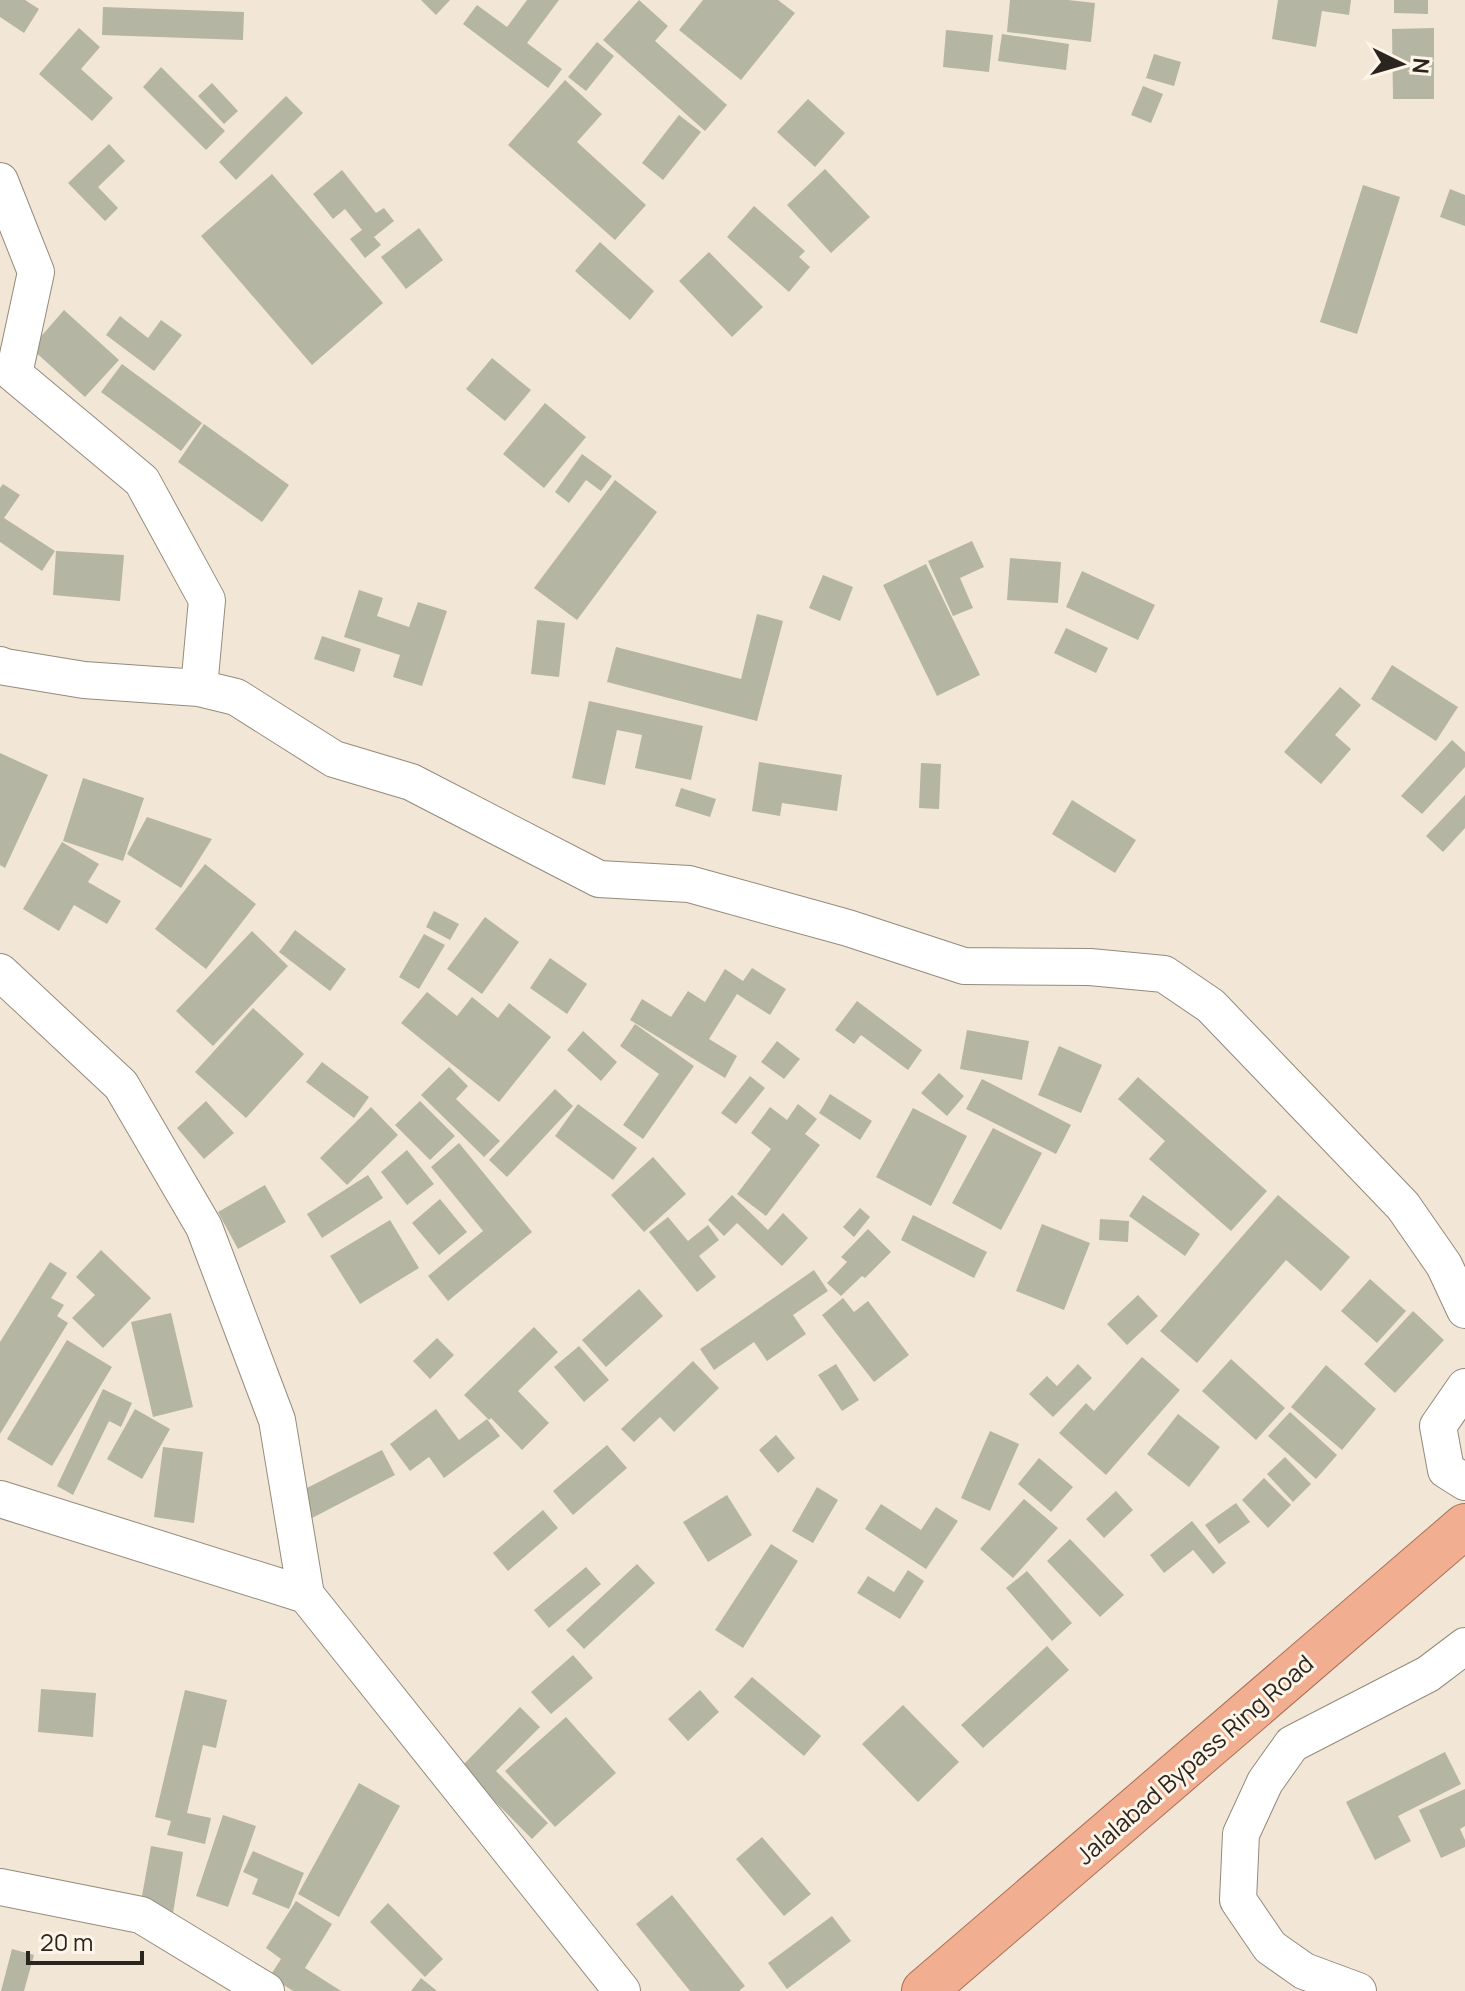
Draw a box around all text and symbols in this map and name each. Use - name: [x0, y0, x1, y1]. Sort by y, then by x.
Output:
- north arrow: [1361, 24, 1441, 104]
- text: N: [1405, 57, 1437, 75]
- street label: Jalalabad Bypass Ring Road: [1068, 1647, 1320, 1871]
- scale bar: [28, 1915, 142, 1965]
- text: 20 m: [40, 1925, 93, 1958]

